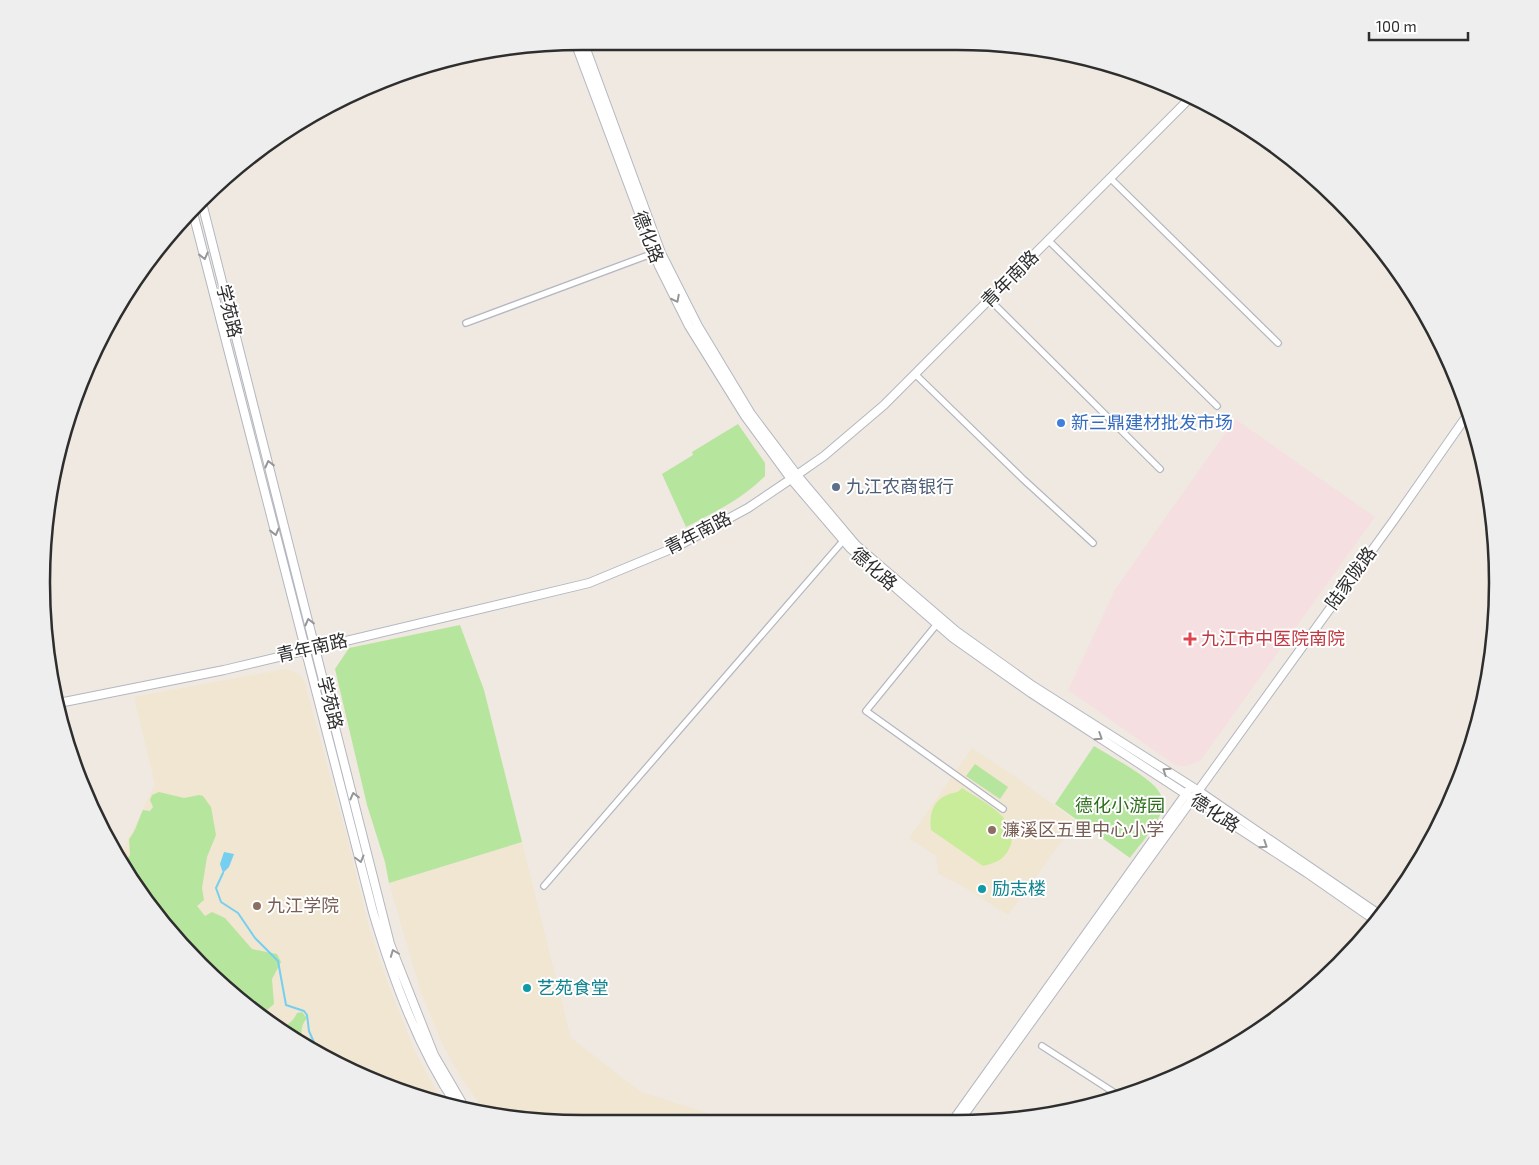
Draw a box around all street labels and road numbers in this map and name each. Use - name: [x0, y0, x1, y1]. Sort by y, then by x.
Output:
- street label: 德化路: [629, 207, 669, 266]
- street label: 青年南路: [976, 245, 1043, 312]
- street label: 学苑路: [213, 282, 247, 340]
- street label: 青年南路: [660, 506, 735, 558]
- street label: 德化路: [847, 542, 902, 594]
- street label: 陆家陇路: [1320, 542, 1380, 613]
- street label: 青年南路: [274, 628, 349, 666]
- street label: 学苑路: [314, 674, 348, 732]
- street label: 德化路: [1187, 788, 1244, 836]

